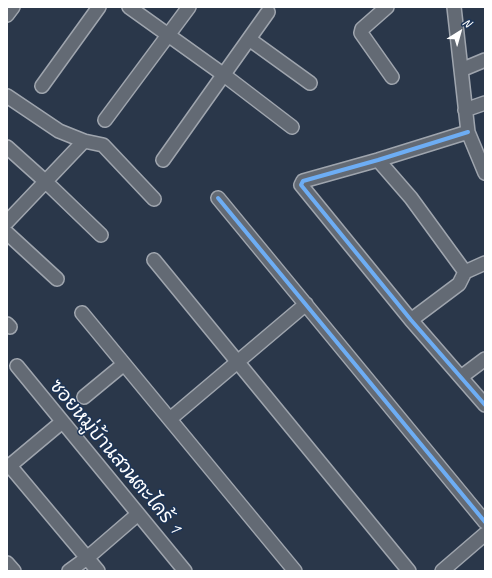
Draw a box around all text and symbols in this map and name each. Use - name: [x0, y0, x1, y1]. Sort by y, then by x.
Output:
- north arrow: [440, 12, 480, 52]
- text: N: [460, 15, 474, 30]
- street label: ซอยหมู่บ้านสวนตะไคร้ 1: [44, 375, 186, 539]

